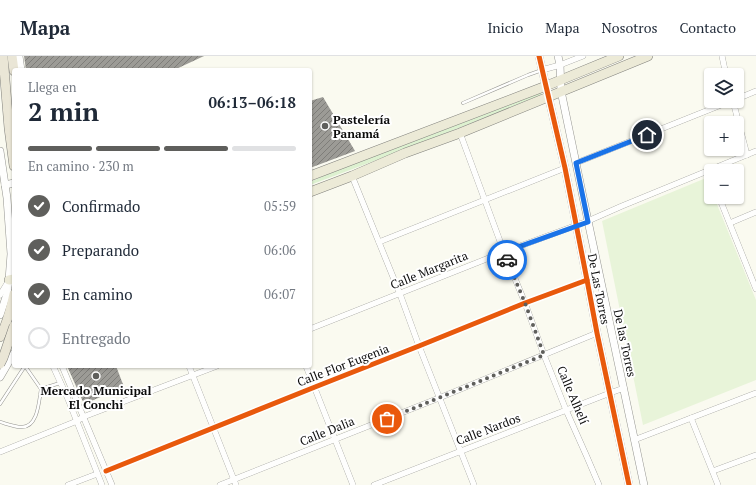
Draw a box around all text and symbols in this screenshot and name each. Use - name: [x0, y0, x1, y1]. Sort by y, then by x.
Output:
- text: Mapa: [20, 15, 70, 40]
- text: Inicio: [487, 18, 523, 37]
- text: Mapa: [545, 18, 580, 37]
- text: Nosotros: [602, 18, 658, 37]
- text: Contacto: [680, 18, 736, 37]
- map controls: [704, 68, 744, 204]
- button: layers: [704, 68, 744, 108]
- text: Llega en: [28, 78, 76, 96]
- text: 06:13–06:18: [209, 92, 296, 112]
- text: 2 min: [28, 94, 99, 128]
- place label: Pastelería Panamá: [333, 112, 391, 141]
- button: +: [704, 116, 744, 156]
- pin: [630, 118, 664, 152]
- marker: Pastelería Panamá: [320, 121, 330, 131]
- icon: home: [636, 124, 658, 146]
- text: En camino · 230 m: [28, 157, 134, 175]
- button: −: [704, 164, 744, 204]
- icon: check: [28, 195, 50, 217]
- text: Confirmado: [62, 196, 140, 216]
- text: 05:59: [264, 197, 296, 215]
- icon: check: [28, 239, 50, 261]
- text: Preparando: [62, 240, 139, 260]
- courier: [487, 240, 527, 280]
- text: 06:06: [264, 241, 296, 259]
- street label: Calle Margarita: [388, 248, 470, 292]
- icon: car: [496, 249, 518, 271]
- street label: De Las Torres: [585, 252, 613, 326]
- icon: check: [28, 283, 50, 305]
- text: En camino: [62, 284, 133, 304]
- text: 06:07: [264, 285, 296, 303]
- street label: De las Torres: [610, 308, 640, 378]
- text: Entregado: [62, 328, 131, 348]
- street label: Calle Flor Eugenia: [295, 341, 391, 389]
- street label: Calle Alhelí: [554, 364, 592, 427]
- marker: Mercado Municipal El Conchi: [91, 371, 101, 381]
- place label: Mercado Municipal El Conchi: [41, 383, 151, 412]
- pin: [370, 402, 404, 436]
- icon: bag: [376, 408, 398, 430]
- street label: Calle Nardos: [454, 410, 522, 448]
- street label: Calle Dalia: [297, 413, 357, 449]

